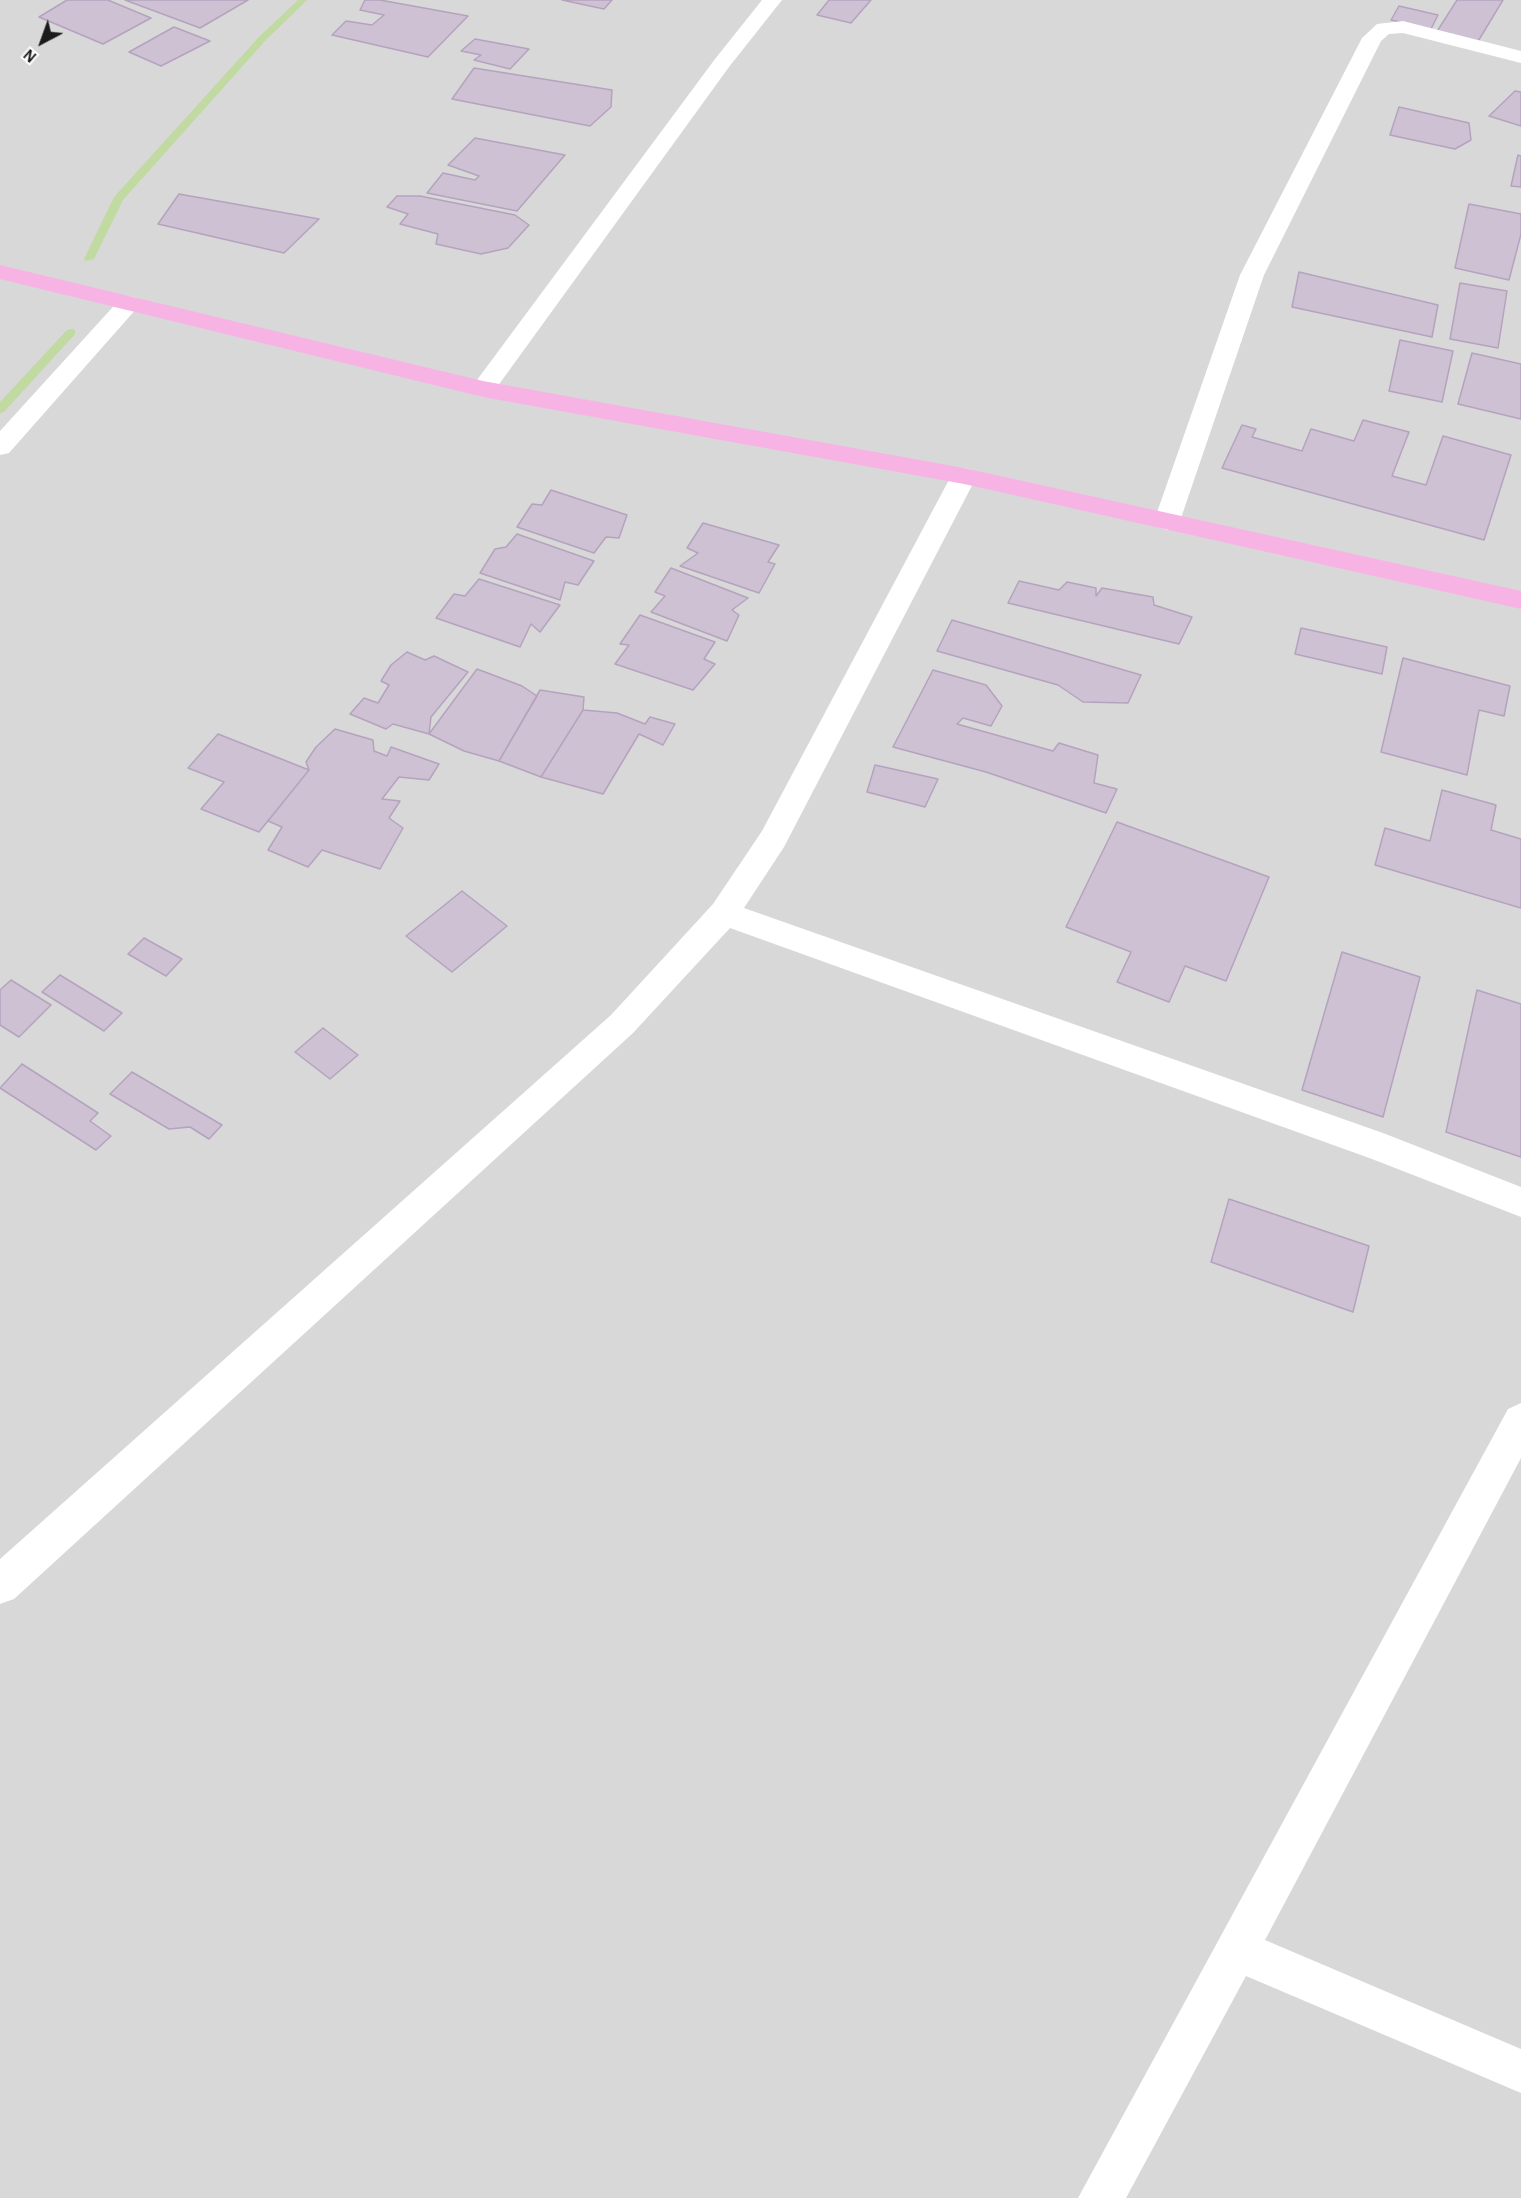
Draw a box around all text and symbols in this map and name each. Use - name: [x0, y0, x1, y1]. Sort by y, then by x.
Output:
- north arrow: [12, 12, 72, 72]
- text: N: [21, 46, 40, 65]

